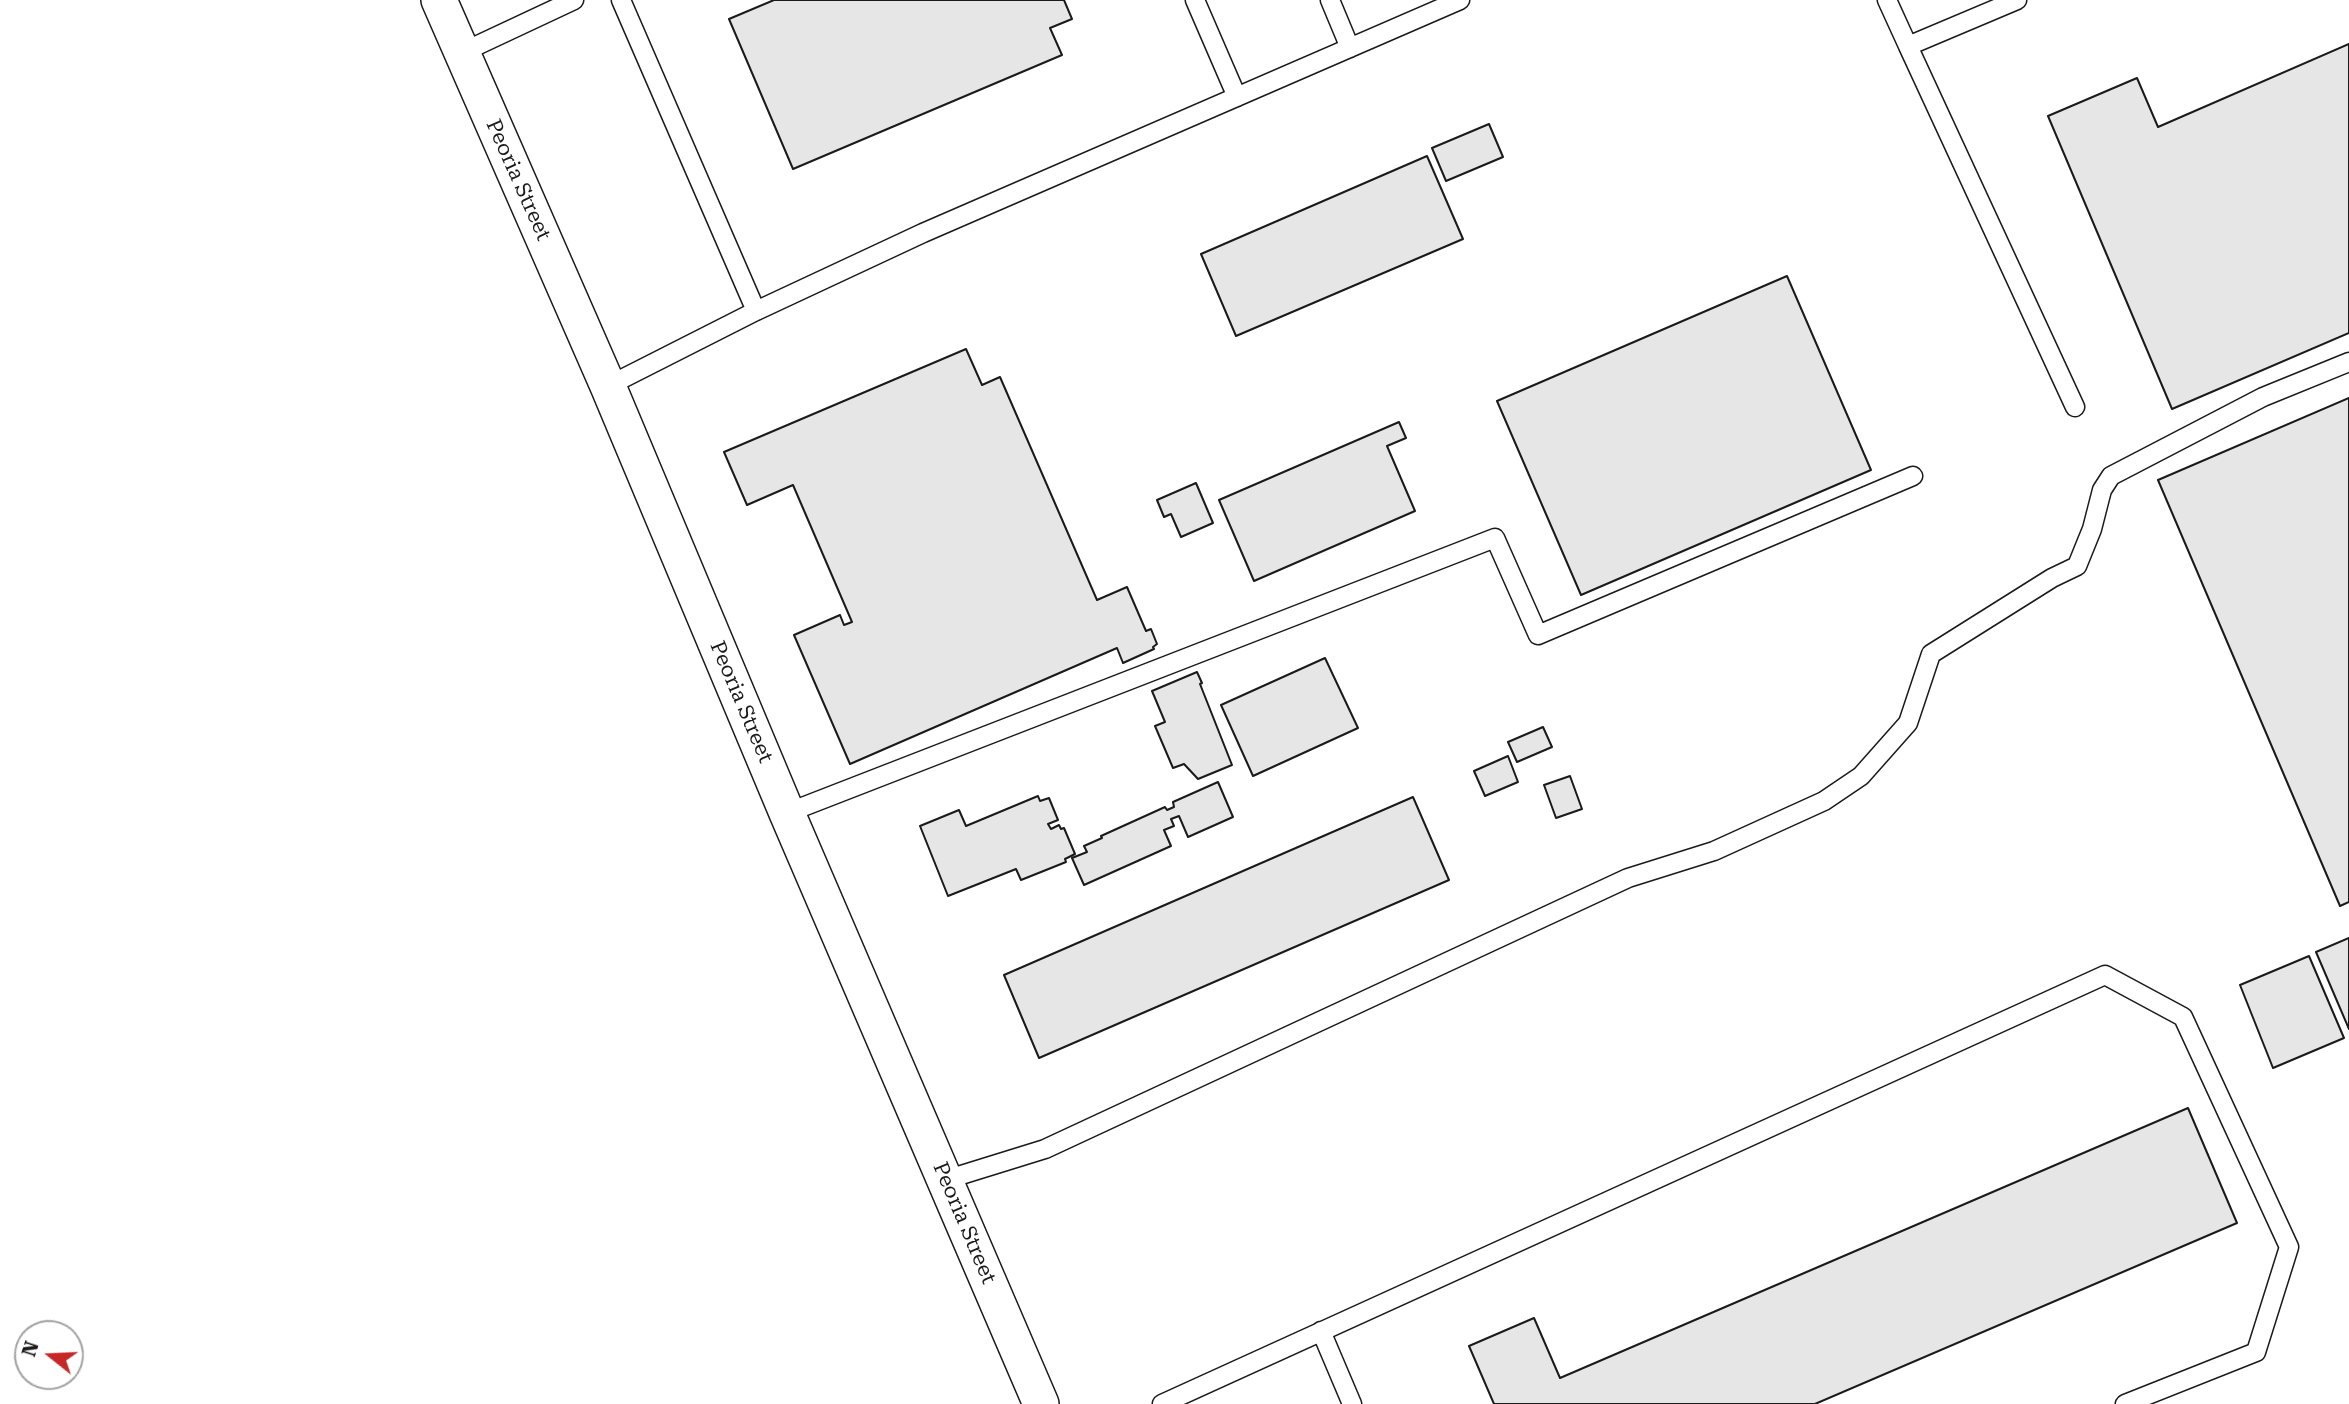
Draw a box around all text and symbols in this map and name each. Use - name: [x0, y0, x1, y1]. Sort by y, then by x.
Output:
- street label: Peoria Street: [480, 116, 556, 244]
- street label: Peoria Street: [704, 637, 778, 767]
- street label: Peoria Street: [927, 1158, 1001, 1288]
- north arrow: [14, 1320, 84, 1390]
- text: N: [17, 1338, 44, 1359]

